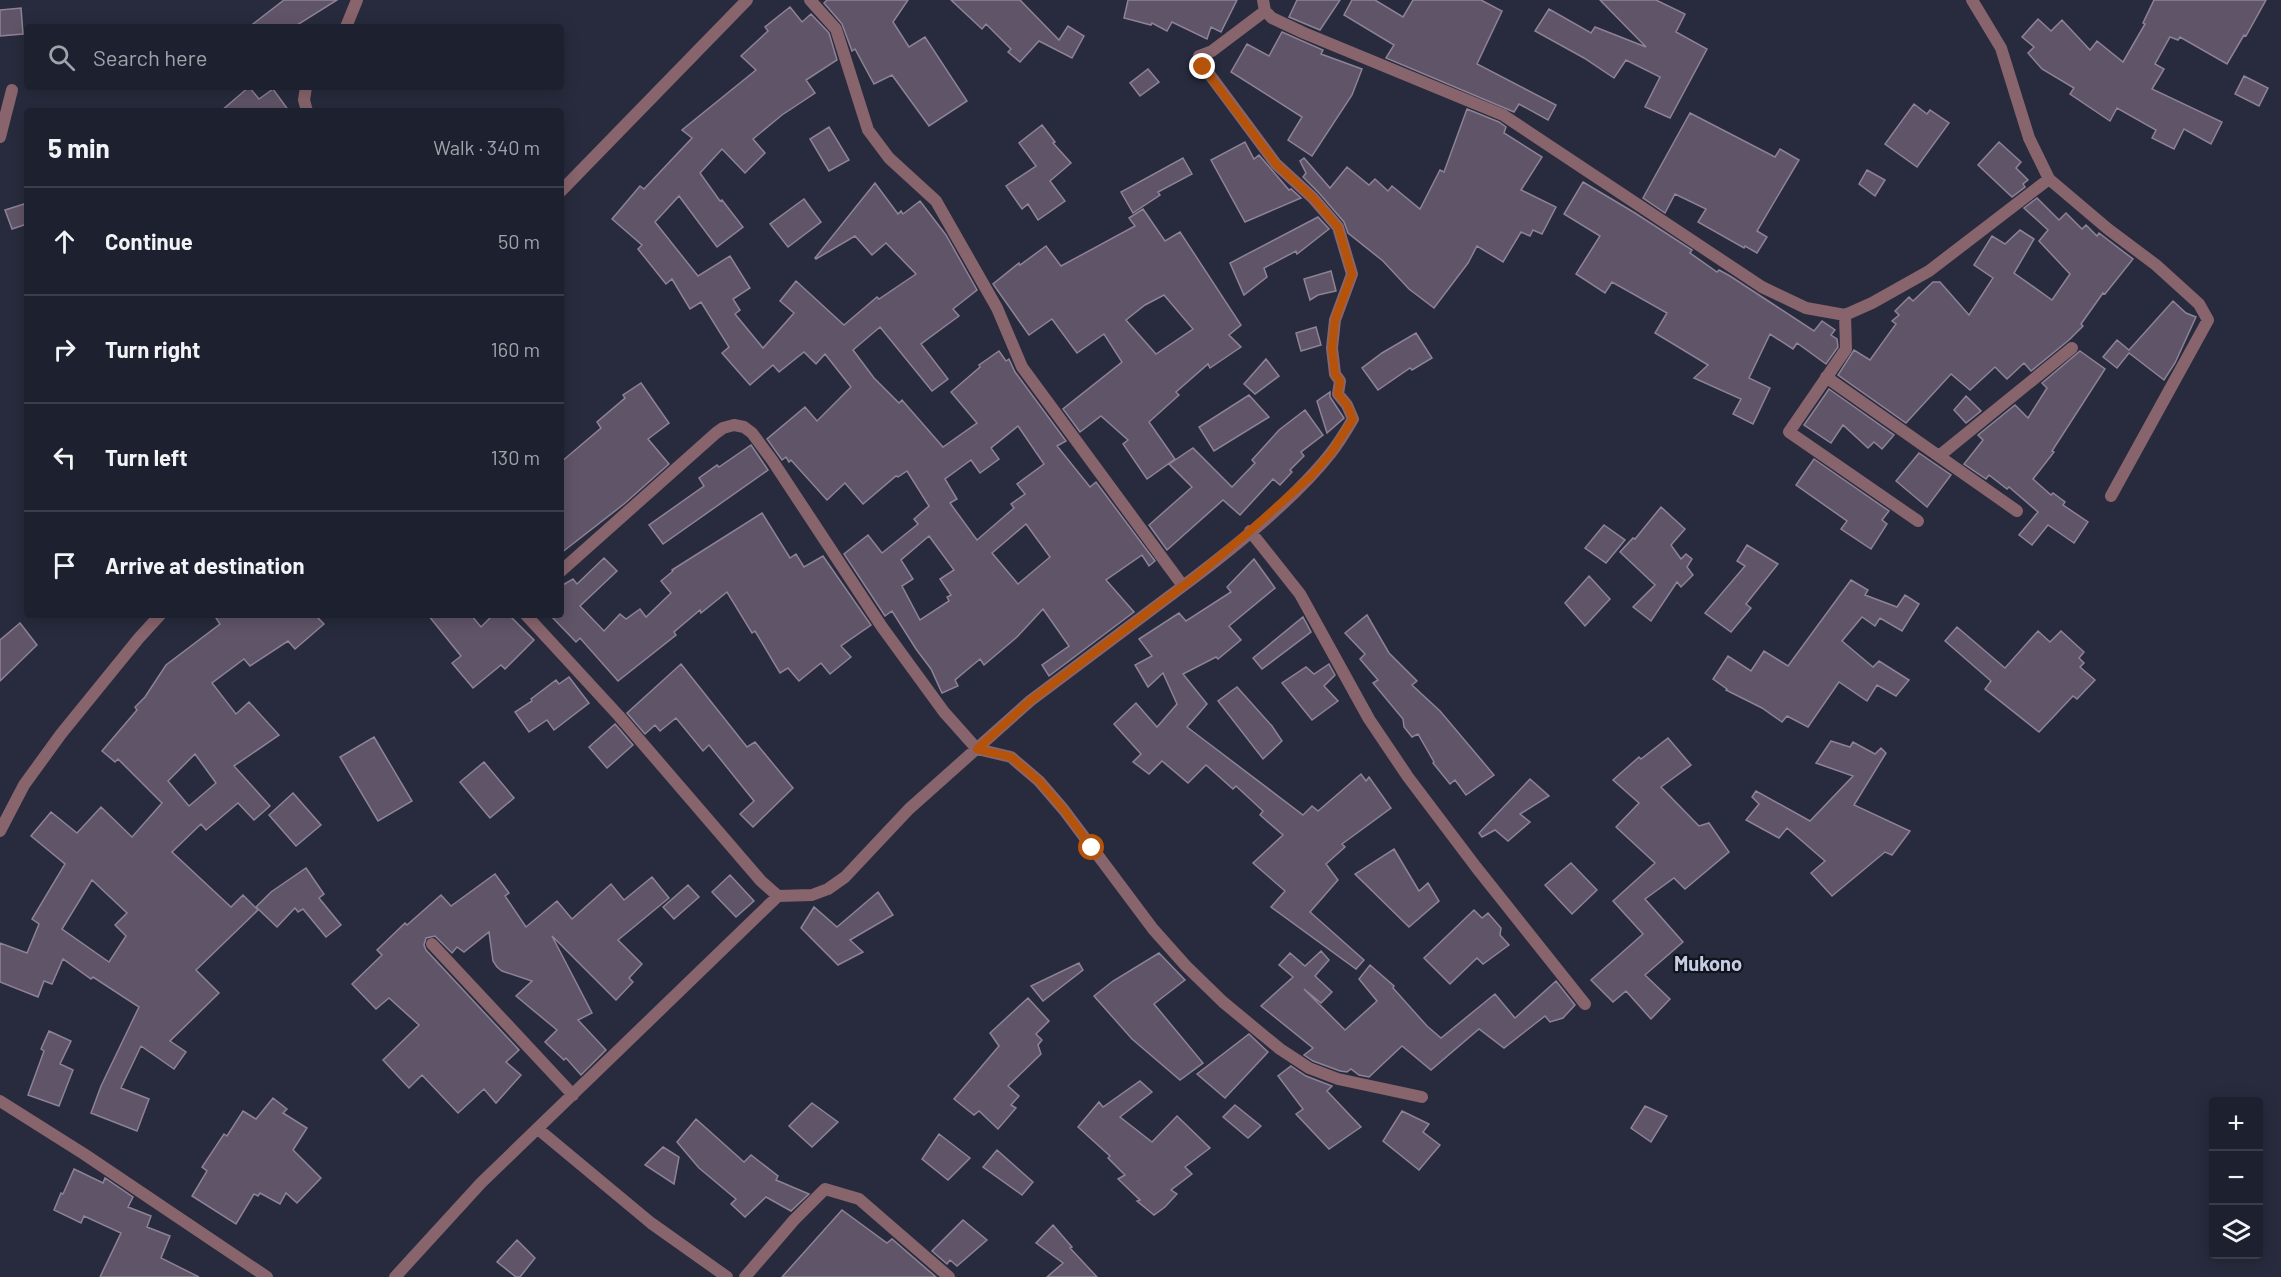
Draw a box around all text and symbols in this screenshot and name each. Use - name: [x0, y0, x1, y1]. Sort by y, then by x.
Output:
- search box: [24, 24, 564, 90]
- icon: search: [45, 41, 78, 74]
- text: Search here: [93, 44, 207, 70]
- route end: [1189, 53, 1215, 79]
- text: 5 min: [48, 132, 110, 163]
- text: Walk · 340 m: [433, 135, 540, 159]
- icon: ahead: [48, 225, 81, 258]
- text: Continue: [105, 228, 193, 254]
- text: 50 m: [498, 229, 540, 253]
- icon: right: [48, 333, 81, 366]
- text: Turn right: [105, 336, 200, 362]
- text: 160 m: [491, 337, 540, 361]
- icon: left: [48, 441, 81, 474]
- text: Turn left: [105, 444, 188, 470]
- text: 130 m: [491, 445, 540, 469]
- icon: arrive: [48, 549, 81, 582]
- text: Arrive at destination: [105, 552, 304, 578]
- route start: [1078, 834, 1104, 860]
- district label: Mukono: [1674, 951, 1742, 975]
- map controls: [2209, 1097, 2263, 1259]
- button: +: [2209, 1097, 2263, 1151]
- button: −: [2209, 1151, 2263, 1205]
- button: layers: [2209, 1205, 2263, 1259]

